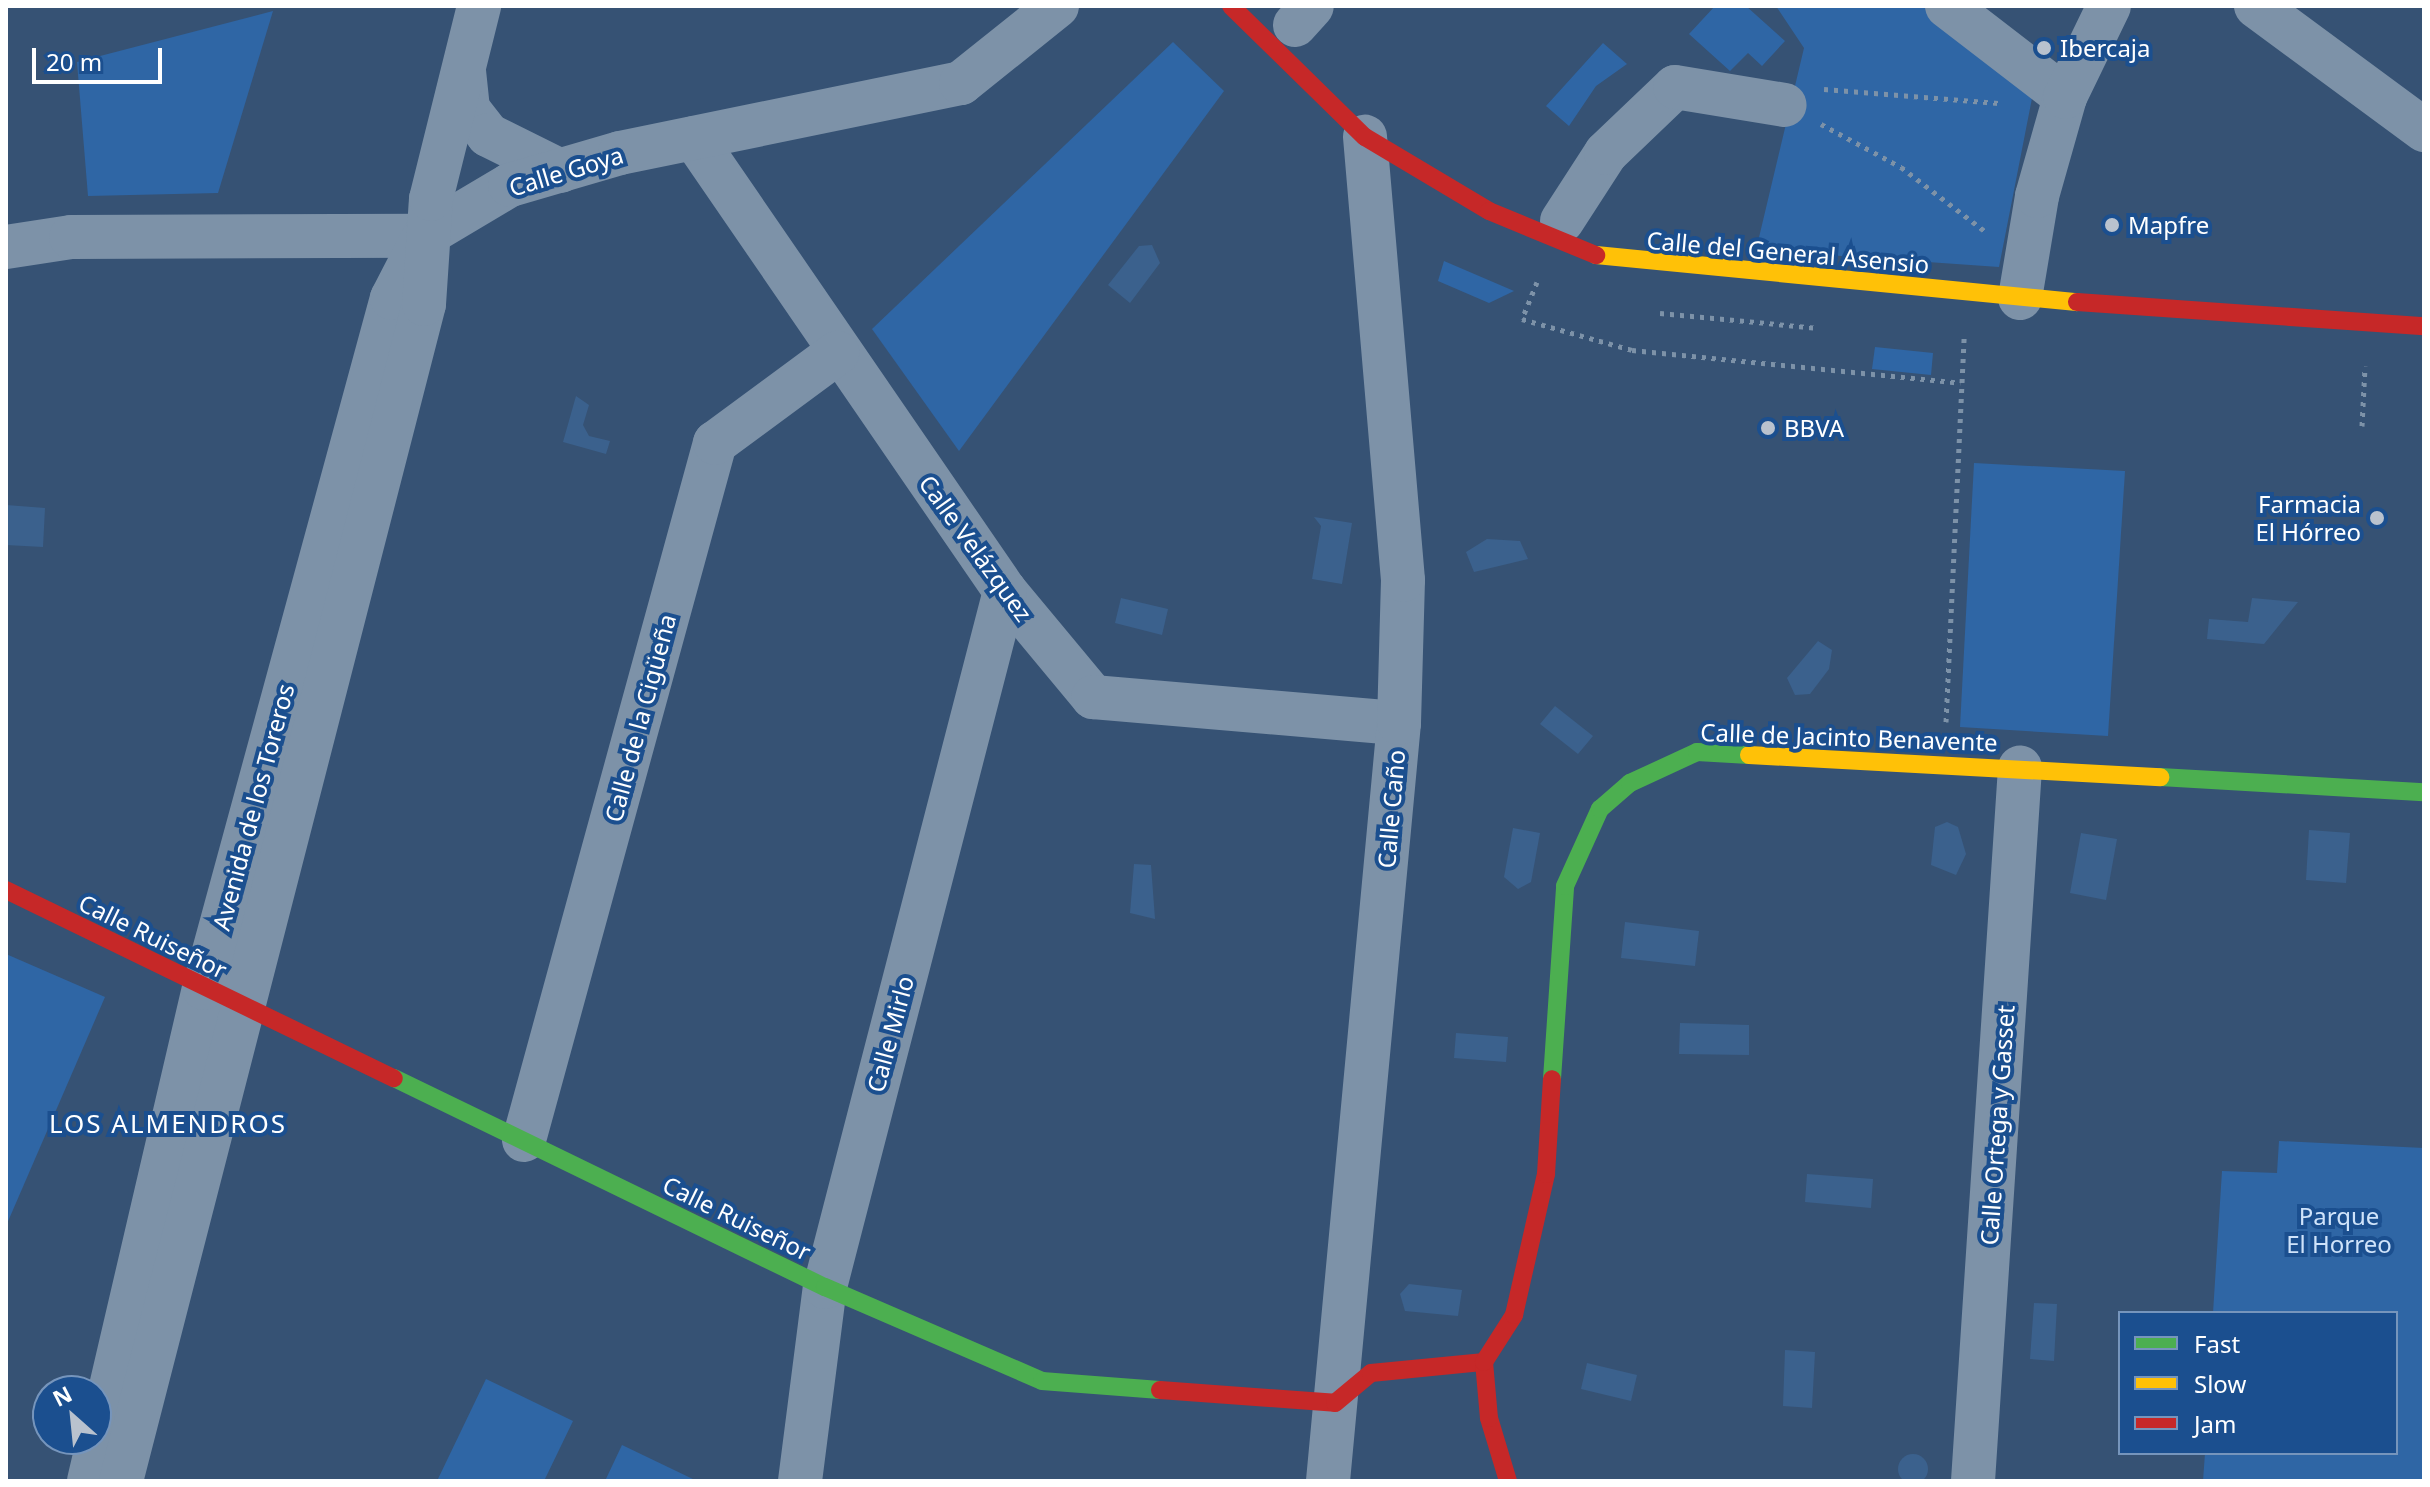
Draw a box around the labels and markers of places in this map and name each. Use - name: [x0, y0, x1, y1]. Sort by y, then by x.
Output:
- place label: Ibercaja: [2060, 34, 2151, 62]
- marker: Ibercaja: [2035, 39, 2053, 57]
- place label: Mapfre: [2128, 211, 2209, 239]
- marker: Mapfre: [2103, 216, 2121, 234]
- place label: BBVA: [1784, 414, 1844, 442]
- marker: BBVA: [1759, 419, 1777, 437]
- place label: Farmacia El Hórreo: [2256, 490, 2361, 546]
- marker: Farmacia El Hórreo: [2368, 509, 2386, 527]

